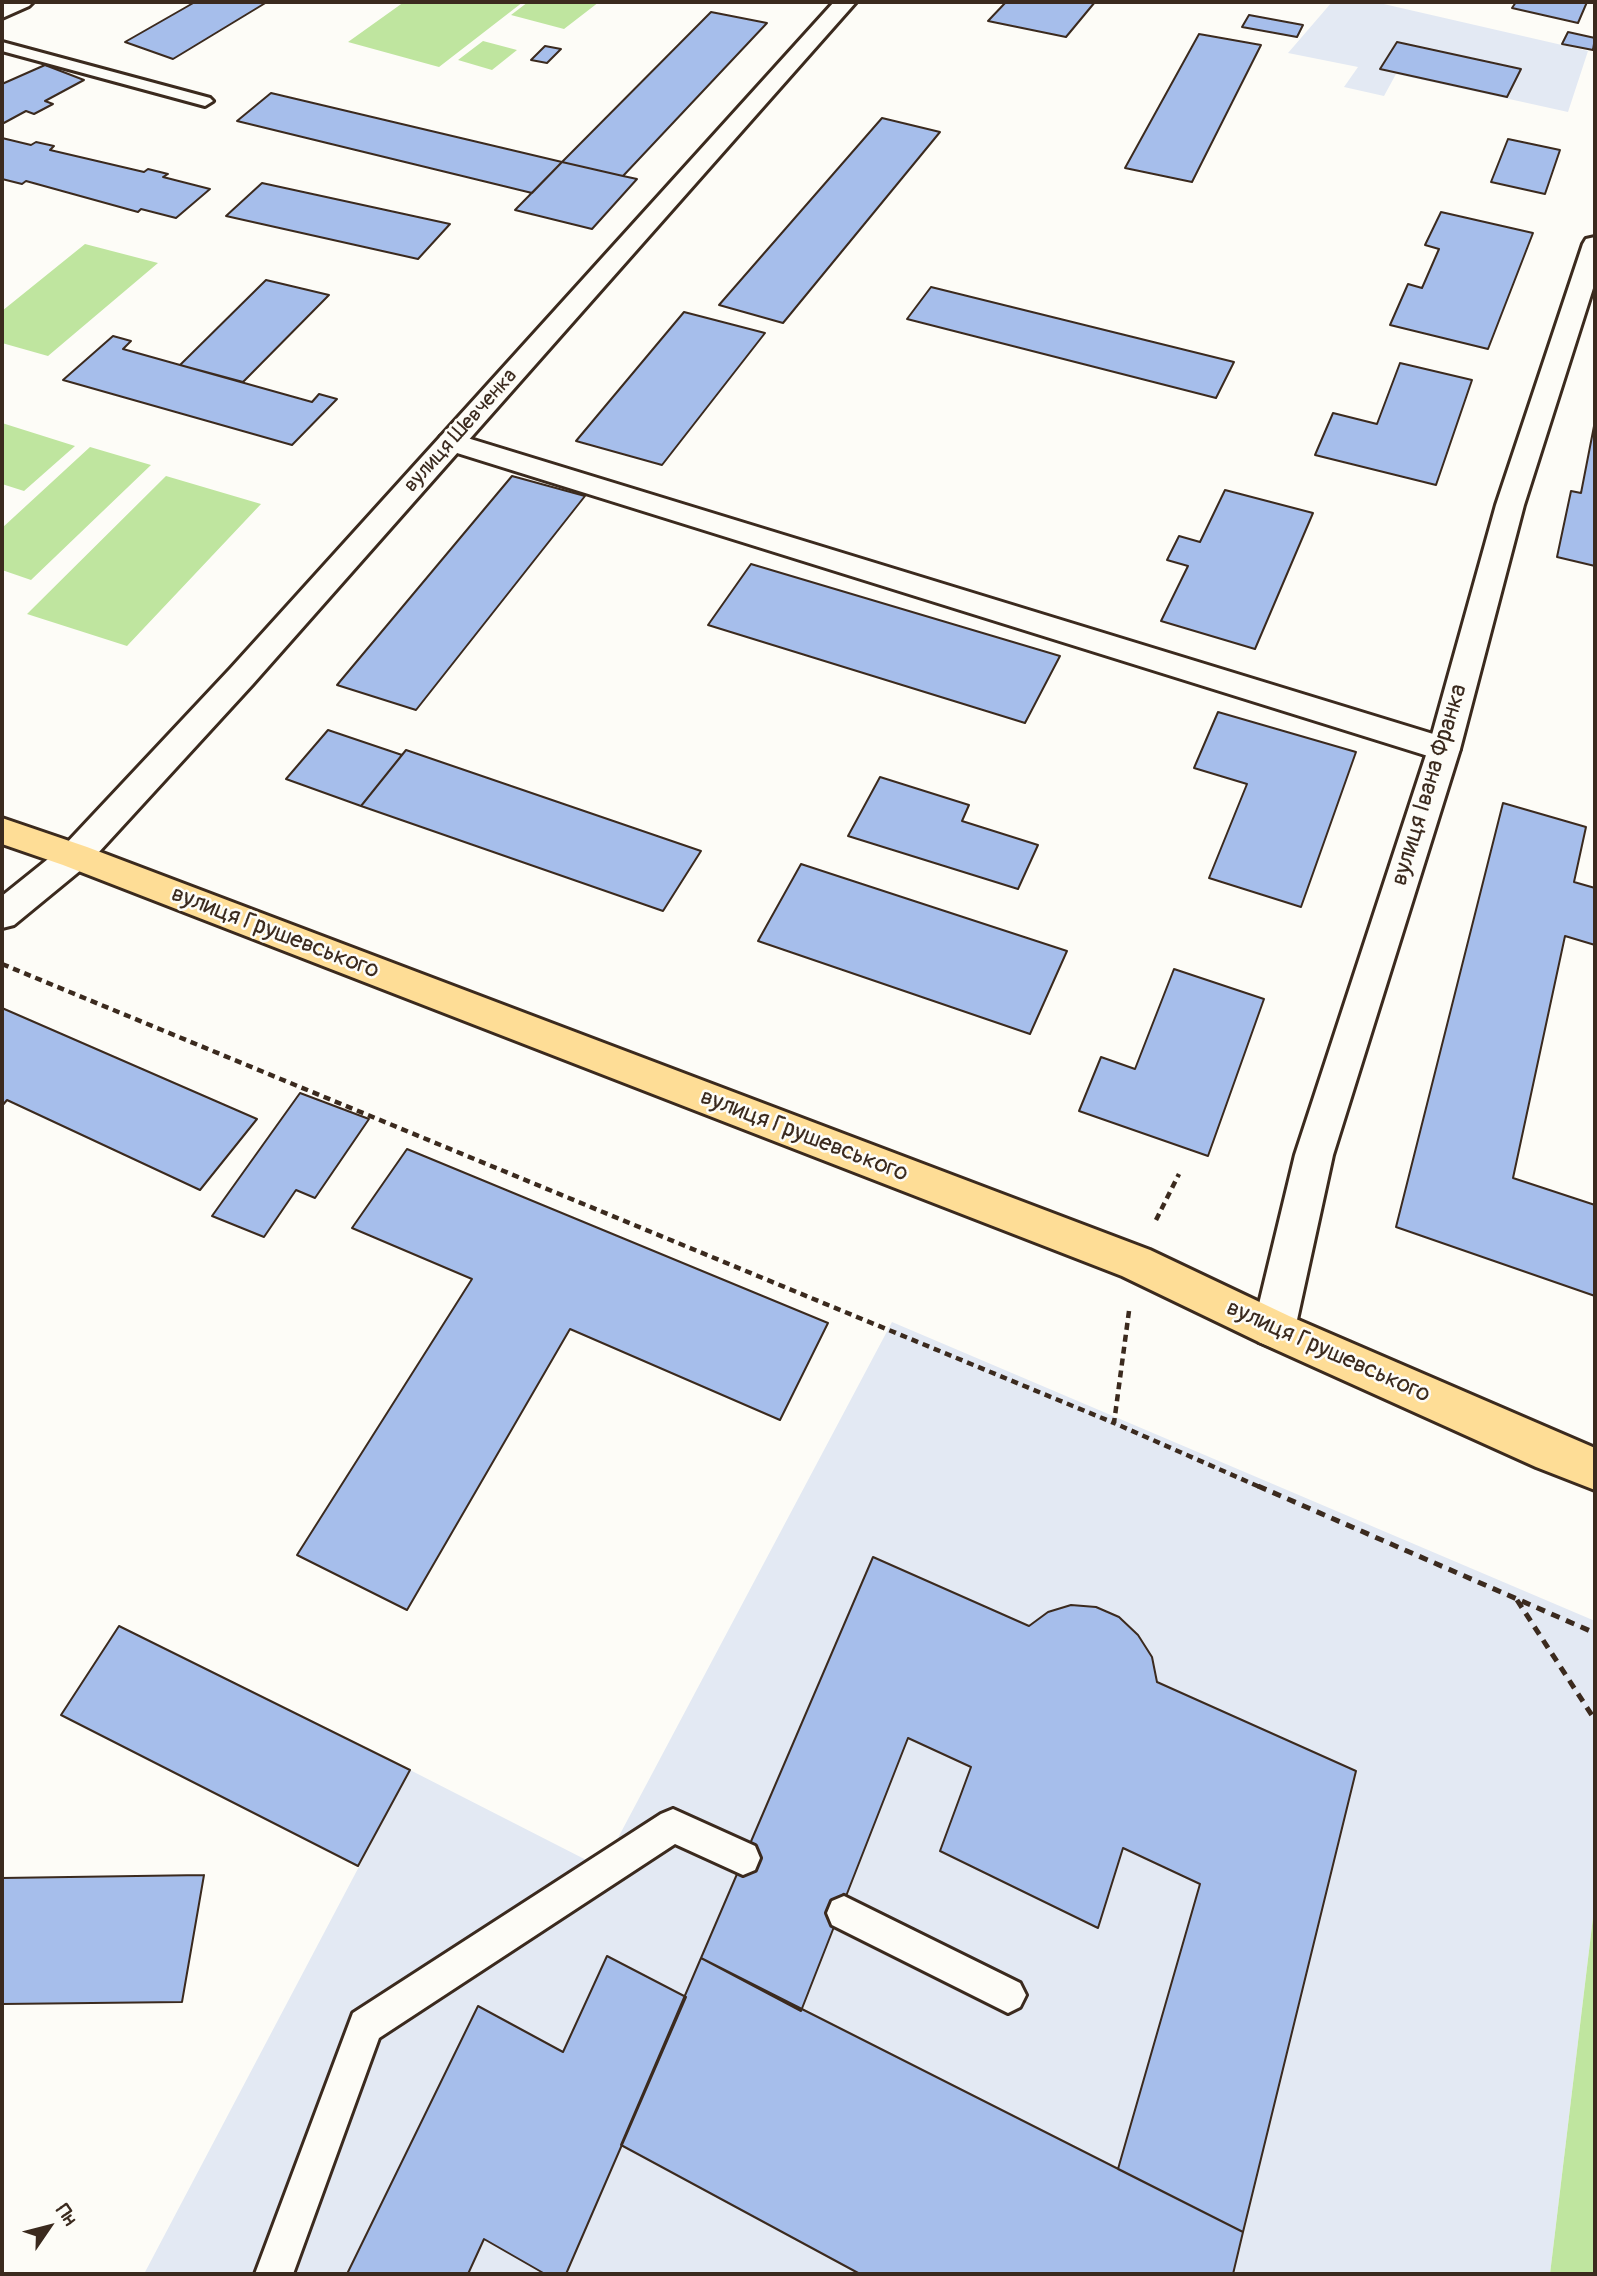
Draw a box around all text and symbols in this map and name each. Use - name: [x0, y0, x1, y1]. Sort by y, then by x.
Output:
- street label: вулиця Шевченка: [399, 364, 523, 498]
- street label: вулиця Івана Франка: [1386, 681, 1474, 889]
- street label: вулиця Грушевського: [167, 880, 383, 986]
- street label: вулиця Грушевського: [696, 1083, 912, 1189]
- street label: вулиця Грушевського: [1222, 1294, 1434, 1410]
- north arrow: [14, 2192, 84, 2262]
- text: Пн: [50, 2200, 82, 2230]

